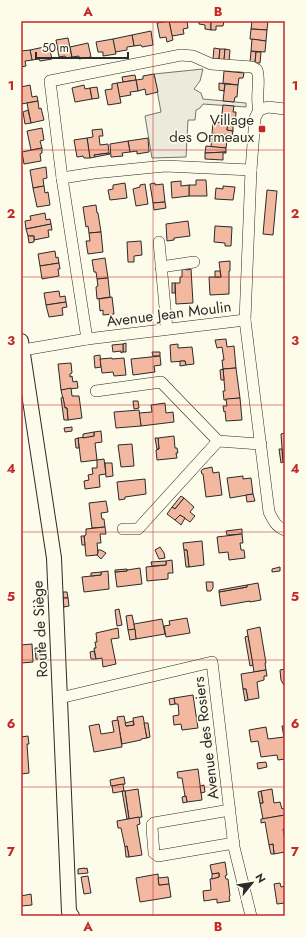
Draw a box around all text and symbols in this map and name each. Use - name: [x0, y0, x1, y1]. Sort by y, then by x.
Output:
- text: A: [82, 2, 93, 21]
- text: B: [214, 2, 223, 21]
- scale bar: [36, 34, 128, 60]
- text: 50 m: [42, 39, 69, 57]
- text: 1: [8, 76, 14, 95]
- text: 1: [292, 76, 298, 95]
- place label: Village des Ormeaux: [169, 109, 255, 148]
- marker: Village des Ormeaux: [257, 124, 267, 134]
- text: 2: [7, 204, 15, 223]
- text: 2: [291, 204, 299, 223]
- street label: Avenue Jean Moulin: [105, 295, 233, 333]
- text: 3: [7, 331, 15, 350]
- text: 3: [291, 331, 299, 350]
- text: 4: [6, 459, 16, 478]
- text: 4: [290, 459, 300, 478]
- street label: Route de Siège: [26, 580, 54, 678]
- text: 5: [7, 587, 15, 606]
- text: 5: [291, 587, 299, 606]
- street label: Avenue des Rosiers: [188, 675, 224, 801]
- text: 6: [7, 714, 16, 733]
- text: 6: [291, 714, 300, 733]
- text: 7: [7, 842, 15, 861]
- text: 7: [291, 842, 299, 861]
- north arrow: [232, 863, 272, 903]
- text: N: [252, 870, 270, 886]
- text: A: [82, 917, 93, 936]
- text: B: [214, 917, 223, 936]

